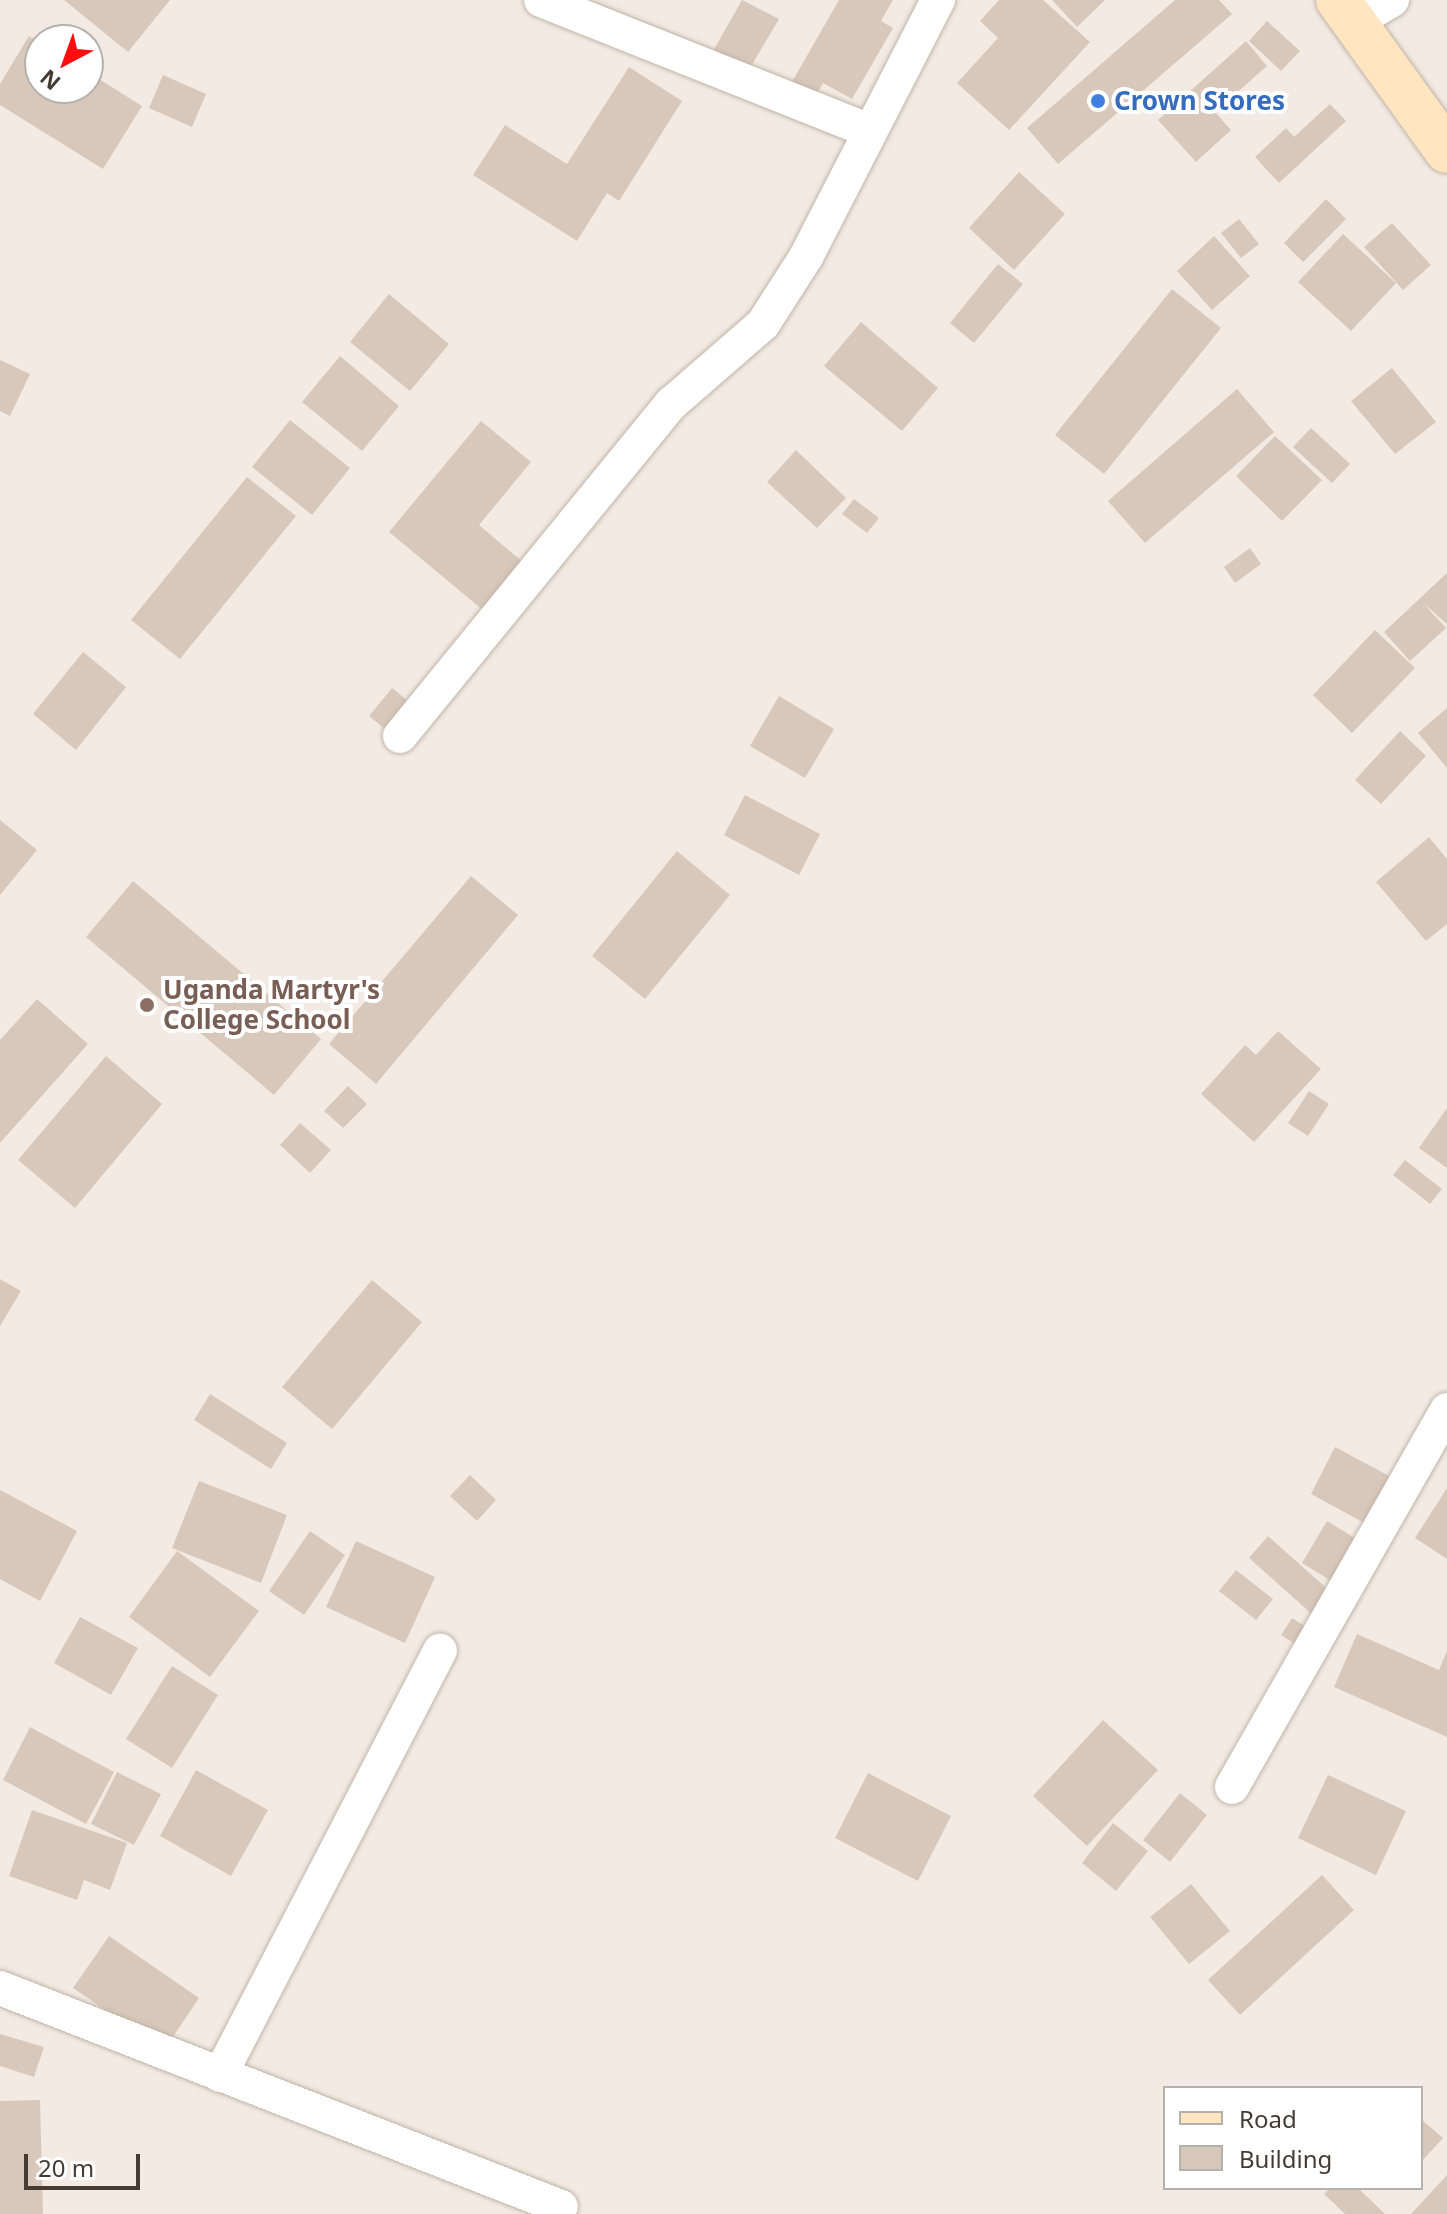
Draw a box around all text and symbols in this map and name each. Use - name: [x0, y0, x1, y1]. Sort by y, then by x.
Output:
- north arrow: [24, 24, 104, 104]
- text: N: [33, 63, 66, 98]
- place label: Crown Stores: [1114, 85, 1285, 117]
- marker: Crown Stores: [1089, 92, 1107, 110]
- place label: Uganda Martyr's College School: [163, 974, 380, 1036]
- marker: Uganda Martyr's College School: [138, 996, 156, 1014]
- legend: [1163, 2086, 1423, 2190]
- text: Road: [1239, 2102, 1297, 2135]
- scale bar: [28, 2138, 144, 2188]
- text: Building: [1239, 2142, 1332, 2175]
- text: 20 m: [38, 2151, 94, 2184]

